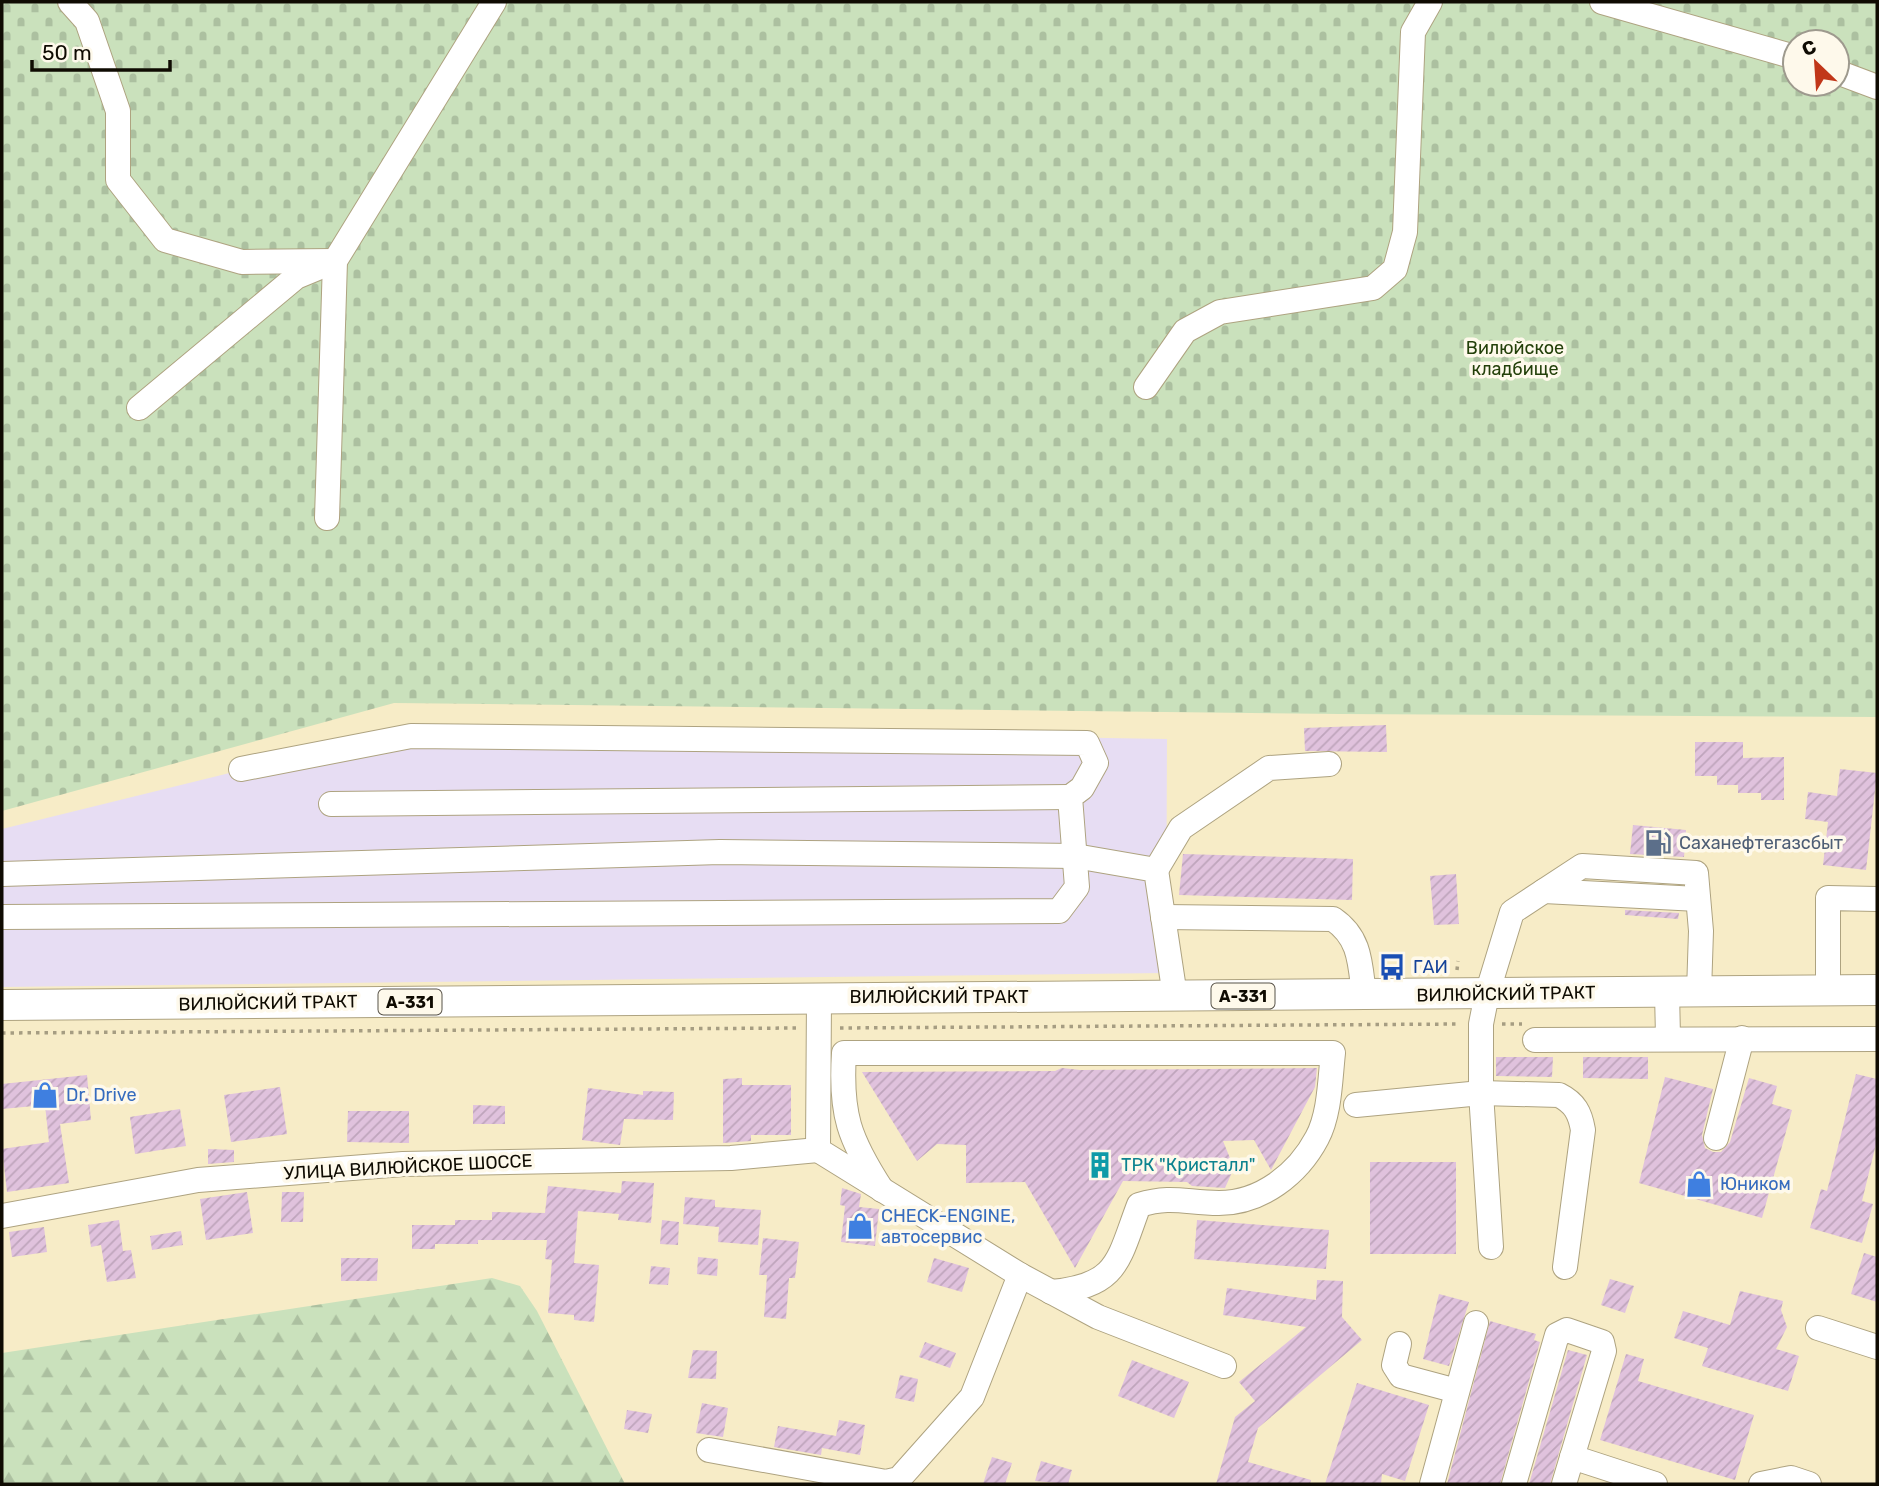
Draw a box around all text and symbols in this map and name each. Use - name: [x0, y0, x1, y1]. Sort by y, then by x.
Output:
- scale bar: [32, 28, 170, 72]
- north arrow: [1781, 28, 1851, 98]
- text: С: [1798, 35, 1820, 61]
- text: 50 m: [42, 40, 92, 65]
- park label: Вилюйское кладбище: [1466, 337, 1564, 380]
- fuel station icon: Саханефтегазсбыт: [1643, 828, 1673, 858]
- place label: Саханефтегазсбыт: [1679, 832, 1843, 854]
- bus stop icon: ГАИ: [1377, 952, 1407, 982]
- place label: ГАИ: [1413, 956, 1448, 978]
- street label: ВИЛЮЙСКИЙ ТРАКТ: [1416, 981, 1596, 1007]
- road number: А-331: [1212, 984, 1274, 1008]
- street label: ВИЛЮЙСКИЙ ТРАКТ: [849, 986, 1029, 1008]
- street label: ВИЛЮЙСКИЙ ТРАКТ: [178, 990, 358, 1016]
- road number: А-331: [378, 990, 442, 1014]
- shop icon: Dr. Drive: [30, 1080, 60, 1110]
- place label: Dr. Drive: [66, 1084, 137, 1106]
- street label: УЛИЦА ВИЛЮЙСКОЕ ШОССЕ: [283, 1149, 533, 1185]
- building icon: ТРК "Кристалл": [1085, 1150, 1115, 1180]
- place label: ТРК "Кристалл": [1121, 1154, 1255, 1176]
- shop icon: Юником: [1684, 1169, 1714, 1199]
- place label: Юником: [1720, 1173, 1791, 1195]
- place label: CHECK-ENGINE, автосервис: [881, 1205, 1015, 1248]
- shop icon: CHECK-ENGINE, автосервис: [845, 1211, 875, 1241]

